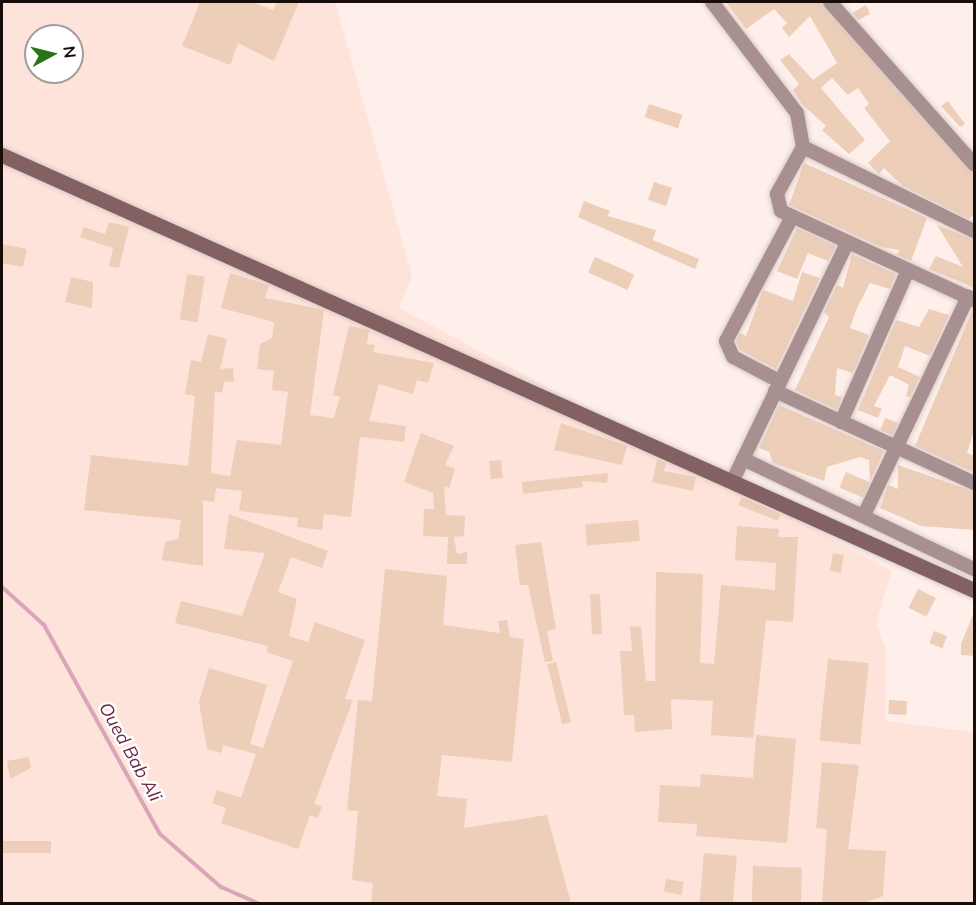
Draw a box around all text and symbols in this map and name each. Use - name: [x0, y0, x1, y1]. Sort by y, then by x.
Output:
- north arrow: [24, 24, 84, 84]
- text: N: [59, 45, 81, 59]
- water label: Oued Bab Ali: [94, 699, 166, 805]

